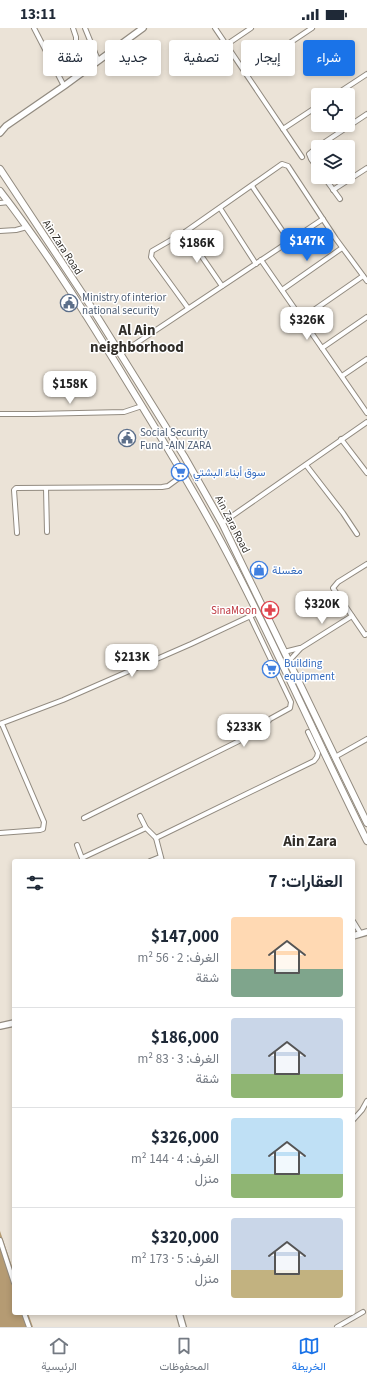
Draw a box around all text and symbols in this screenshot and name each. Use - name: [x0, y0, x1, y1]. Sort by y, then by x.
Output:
- text: 13:11: [20, 4, 56, 25]
- chip: شقة: [43, 40, 97, 76]
- chip: جديد: [105, 40, 161, 76]
- chip: تصفية: [169, 40, 233, 76]
- chip: إيجار: [241, 40, 295, 76]
- chip: شراء: [303, 40, 355, 76]
- map controls: [311, 88, 355, 184]
- button: locate: [311, 88, 355, 132]
- button: layers: [311, 140, 355, 184]
- street label: Ain Zara Road: [39, 217, 86, 278]
- pin: $147K: [279, 228, 335, 262]
- pin: $186K: [169, 230, 225, 264]
- text: $147K: [289, 232, 325, 250]
- text: $186K: [179, 234, 215, 252]
- place label: Ministry of interior national security: [82, 290, 167, 318]
- public building icon: Ministry of interior national security: [59, 293, 79, 313]
- pin: $326K: [279, 307, 335, 341]
- text: $326K: [289, 311, 325, 329]
- district label: Al Ain neighborhood: [90, 320, 184, 358]
- pin: $158K: [42, 371, 98, 405]
- text: $158K: [52, 375, 88, 393]
- place label: Social Security Fund -AIN ZARA: [140, 425, 211, 453]
- public building icon: Social Security Fund -AIN ZARA: [117, 428, 137, 448]
- supermarket icon: سوق أبناء البشتي: [170, 462, 190, 482]
- place label: سوق أبناء البشتي: [193, 465, 266, 482]
- street label: Ain Zara Road: [212, 493, 254, 556]
- shop icon: مغسلة: [249, 560, 269, 580]
- place label: مغسلة: [272, 563, 303, 578]
- pin: $320K: [294, 591, 350, 625]
- text: $320K: [304, 595, 340, 613]
- pharmacy icon: SinaMoon: [260, 600, 280, 620]
- place label: SinaMoon: [211, 603, 257, 618]
- pin: $213K: [104, 644, 160, 678]
- text: $213K: [114, 648, 150, 666]
- place label: Building equipment: [284, 656, 335, 684]
- supermarket icon: Building equipment: [261, 659, 281, 679]
- pin: $233K: [216, 714, 272, 748]
- text: $233K: [226, 718, 262, 736]
- district label: Ain Zara: [282, 831, 337, 852]
- text: العقارات: 7: [269, 870, 343, 894]
- icon: filters: [24, 872, 46, 894]
- text: $147,000: [151, 925, 219, 949]
- icon: home: [263, 933, 311, 981]
- text: الغرف: 2 · 56 m²: [138, 949, 219, 967]
- text: شقة: [196, 969, 219, 987]
- text: $186,000: [151, 1026, 219, 1050]
- icon: home: [263, 1034, 311, 1082]
- text: الغرف: 3 · 83 m²: [138, 1050, 219, 1068]
- text: شقة: [196, 1070, 219, 1088]
- text: $326,000: [151, 1126, 219, 1150]
- icon: home: [263, 1134, 311, 1182]
- text: الغرف: 4 · 144 m²: [131, 1150, 219, 1168]
- text: منزل: [195, 1170, 219, 1188]
- text: $320,000: [151, 1226, 219, 1250]
- icon: home: [263, 1234, 311, 1282]
- text: الغرف: 5 · 173 m²: [131, 1250, 219, 1268]
- text: منزل: [195, 1270, 219, 1288]
- tab: الرئيسية: [41, 1335, 77, 1376]
- tab: المحفوظات: [160, 1335, 209, 1376]
- tab: الخريطة: [292, 1335, 326, 1376]

